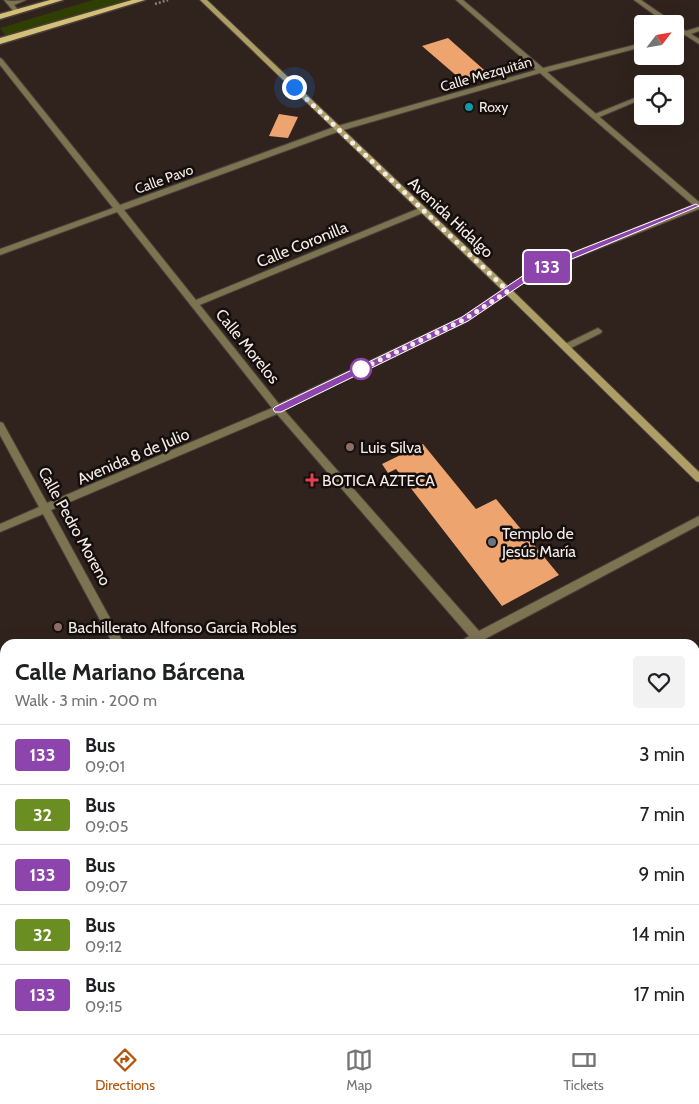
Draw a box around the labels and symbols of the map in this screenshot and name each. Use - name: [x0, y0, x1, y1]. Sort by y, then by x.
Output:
- north arrow: [634, 15, 684, 65]
- street label: Calle Mezquitán: [438, 52, 534, 96]
- your location: [282, 75, 307, 100]
- place label: Roxy: [479, 98, 508, 116]
- marker: Roxy: [463, 101, 475, 113]
- street label: Calle Pavo: [132, 160, 196, 198]
- street label: Avenida Hidalgo: [404, 173, 497, 262]
- street label: Calle Coronilla: [254, 217, 351, 271]
- line badge: 133: [518, 251, 576, 283]
- street label: Calle Morelos: [212, 305, 284, 388]
- unlabelled marker: [350, 358, 372, 380]
- street label: Avenida 8 de Julio: [74, 424, 192, 489]
- place label: Luis Silva: [360, 438, 422, 457]
- marker: Luis Silva: [344, 441, 356, 453]
- street label: Calle Pedro Moreno: [34, 464, 115, 589]
- place label: BOTICA AZTECA: [322, 471, 435, 490]
- marker: BOTICA AZTECA: [306, 474, 318, 486]
- place label: Templo de Jesús María: [501, 524, 576, 561]
- marker: Templo de Jesús María: [486, 536, 498, 548]
- place label: Bachillerato Alfonso Garcia Robles: [68, 618, 297, 637]
- marker: Bachillerato Alfonso Garcia Robles: [52, 621, 64, 633]

